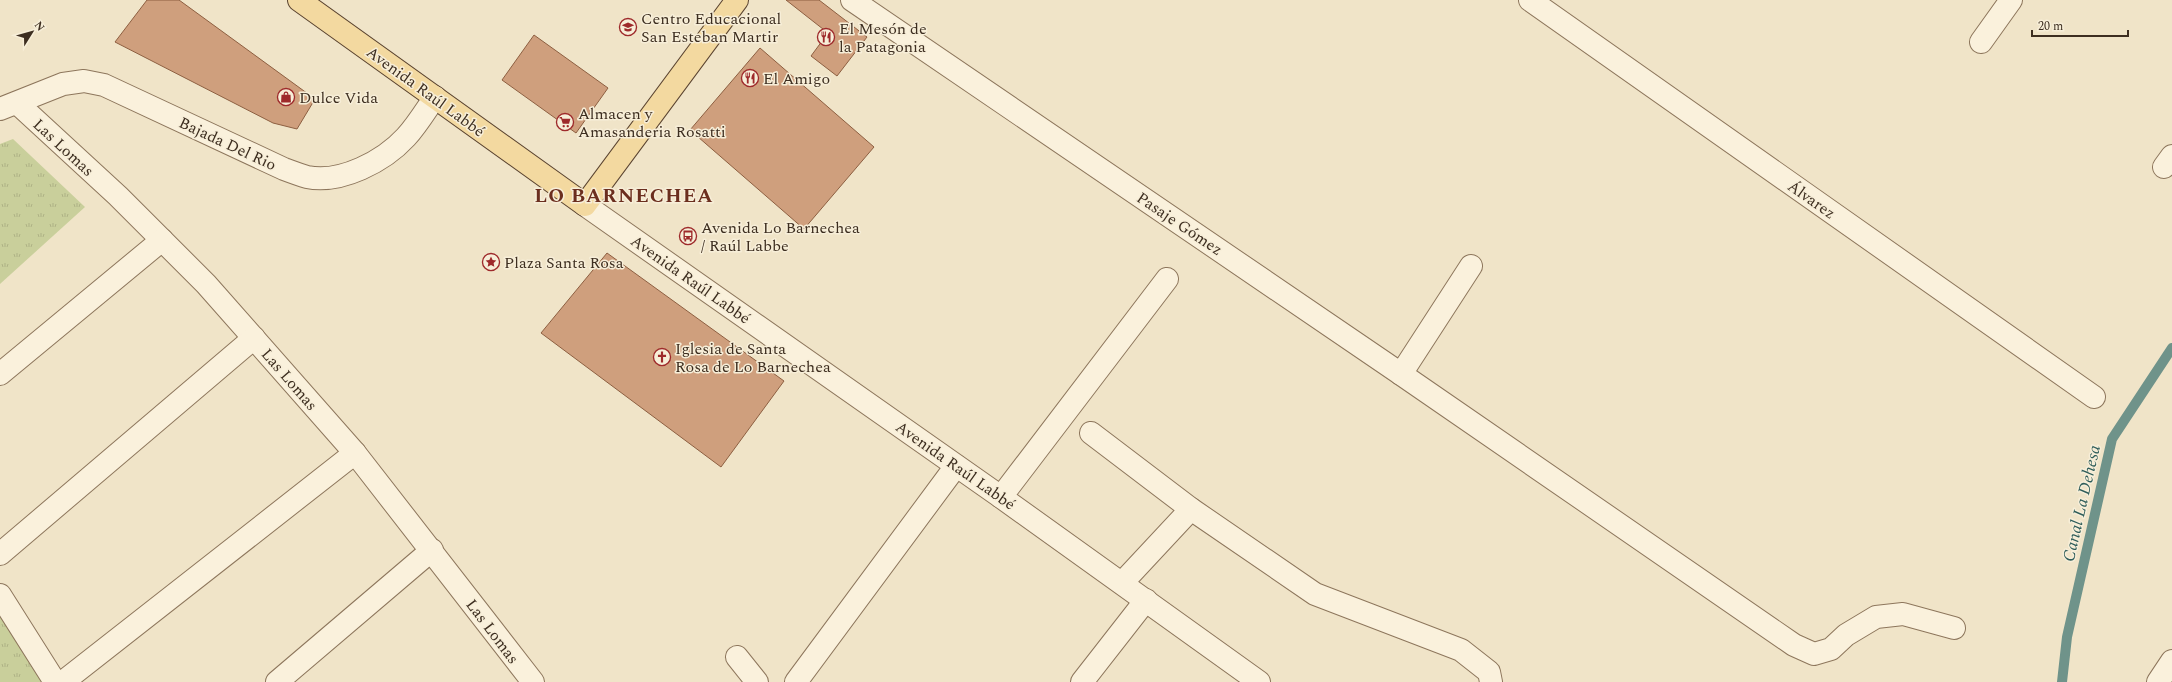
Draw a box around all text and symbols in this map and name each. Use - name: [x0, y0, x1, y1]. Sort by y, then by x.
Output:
- place label: Centro Educacional San Esteban Martir: [641, 7, 781, 49]
- north arrow: [12, 12, 52, 52]
- scale bar: [2032, 12, 2128, 38]
- school or university icon: Centro Educacional San Esteban Martir: [618, 17, 638, 37]
- place label: El Mesón de la Patagonia: [839, 17, 927, 59]
- text: 20 m: [2038, 17, 2063, 36]
- text: N: [30, 18, 49, 35]
- restaurant icon: El Mesón de la Patagonia: [816, 27, 836, 47]
- street label: Avenida Raúl Labbé: [361, 40, 490, 143]
- place label: El Amigo: [763, 67, 830, 91]
- restaurant icon: El Amigo: [740, 68, 760, 88]
- place label: Dulce Vida: [299, 86, 378, 110]
- shop icon: Dulce Vida: [276, 87, 296, 107]
- place label: Almacen y Amasanderia Rosatti: [578, 102, 726, 144]
- street label: Bajada Del Rio: [175, 111, 280, 177]
- supermarket icon: Almacen y Amasanderia Rosatti: [555, 112, 575, 132]
- street label: Las Lomas: [27, 113, 99, 182]
- street label: Álvarez: [1782, 175, 1840, 225]
- district label: LO BARNECHEA: [534, 181, 714, 211]
- street label: Pasaje Gómez: [1132, 186, 1227, 262]
- place label: Avenida Lo Barnechea / Raúl Labbe: [701, 216, 860, 258]
- bus stop icon: Avenida Lo Barnechea / Raúl Labbe: [678, 226, 698, 246]
- street label: Avenida Raúl Labbé: [626, 229, 755, 330]
- place label: Plaza Santa Rosa: [504, 251, 624, 275]
- place icon: Plaza Santa Rosa: [481, 252, 501, 272]
- place label: Iglesia de Santa Rosa de Lo Barnechea: [675, 337, 831, 379]
- street label: Las Lomas: [255, 343, 323, 416]
- church icon: Iglesia de Santa Rosa de Lo Barnechea: [652, 347, 672, 367]
- street label: Avenida Raúl Labbé: [891, 415, 1020, 516]
- water label: Canal La Dehesa: [2056, 442, 2108, 564]
- street label: Las Lomas: [460, 594, 525, 669]

